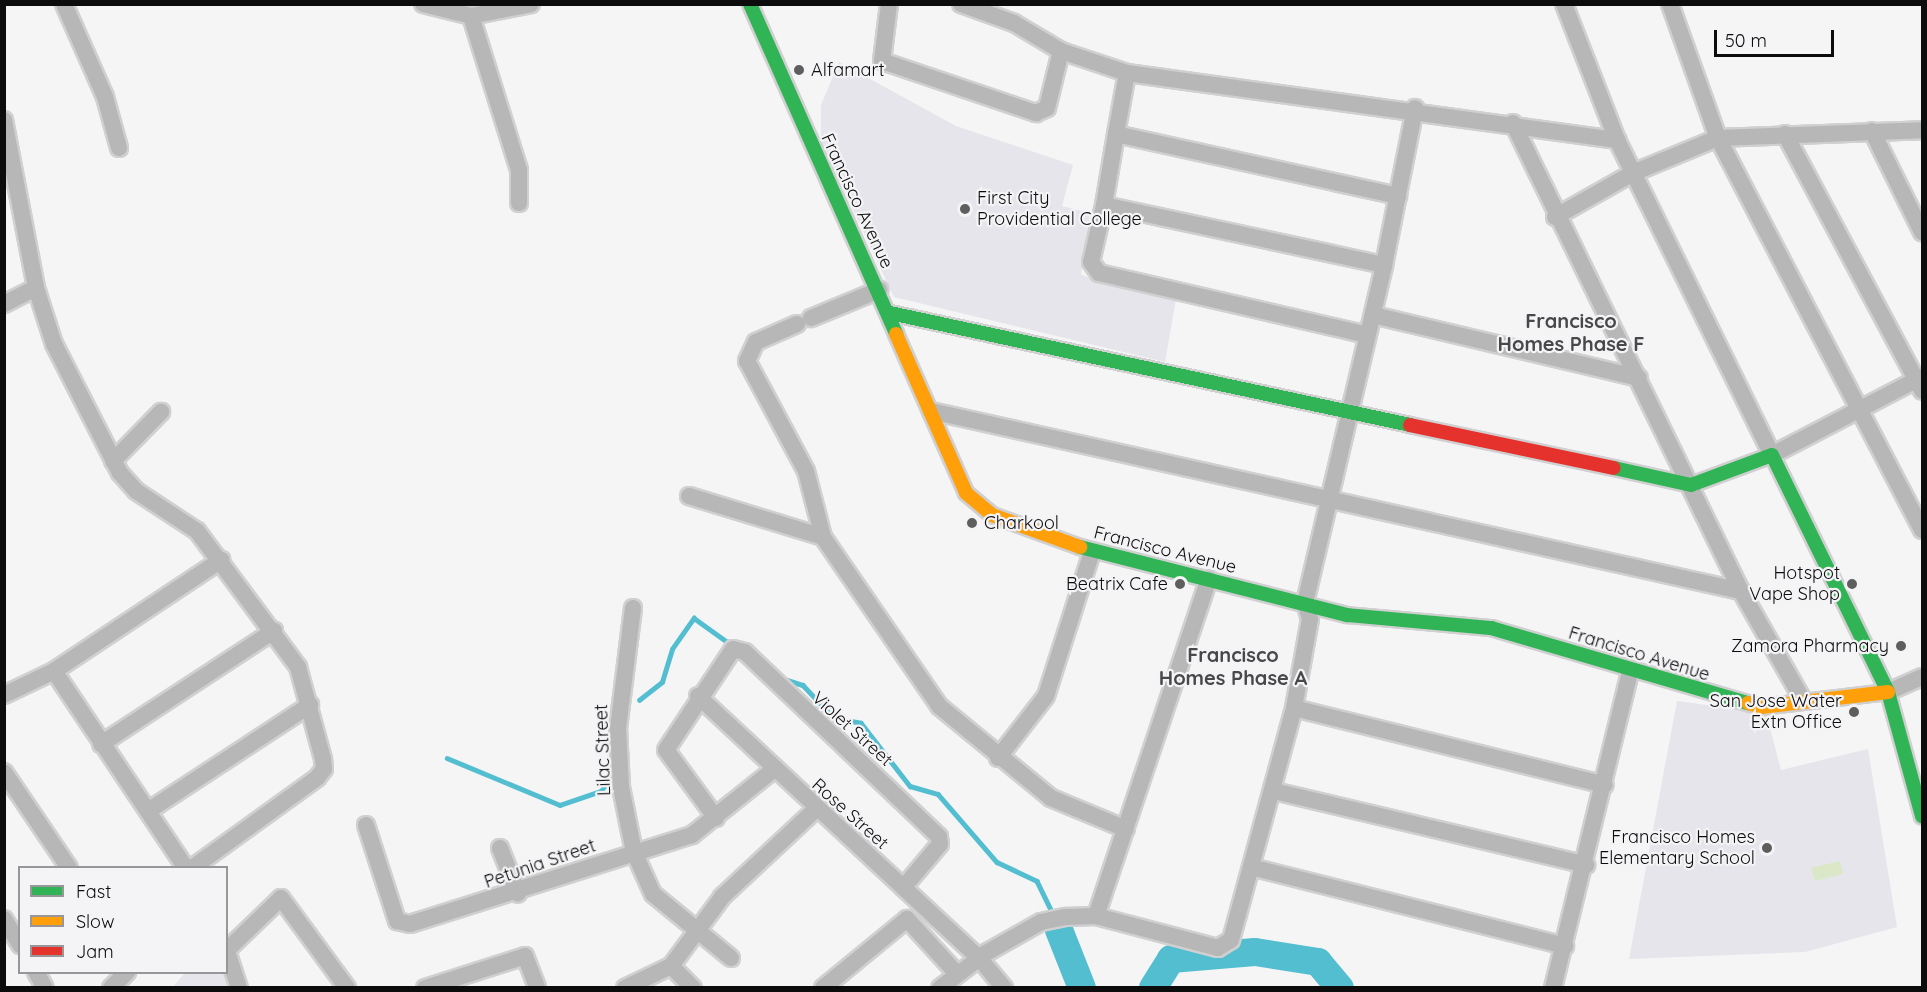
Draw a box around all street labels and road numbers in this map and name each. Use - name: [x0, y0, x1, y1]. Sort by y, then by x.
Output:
- street label: Francisco Avenue: [816, 130, 898, 272]
- street label: Francisco Avenue: [1091, 522, 1239, 578]
- street label: Francisco Avenue: [1566, 622, 1712, 686]
- street label: Violet Street: [807, 687, 897, 771]
- street label: Lilac Street: [591, 704, 615, 796]
- street label: Rose Street: [807, 774, 893, 854]
- street label: Petunia Street: [481, 835, 599, 893]

